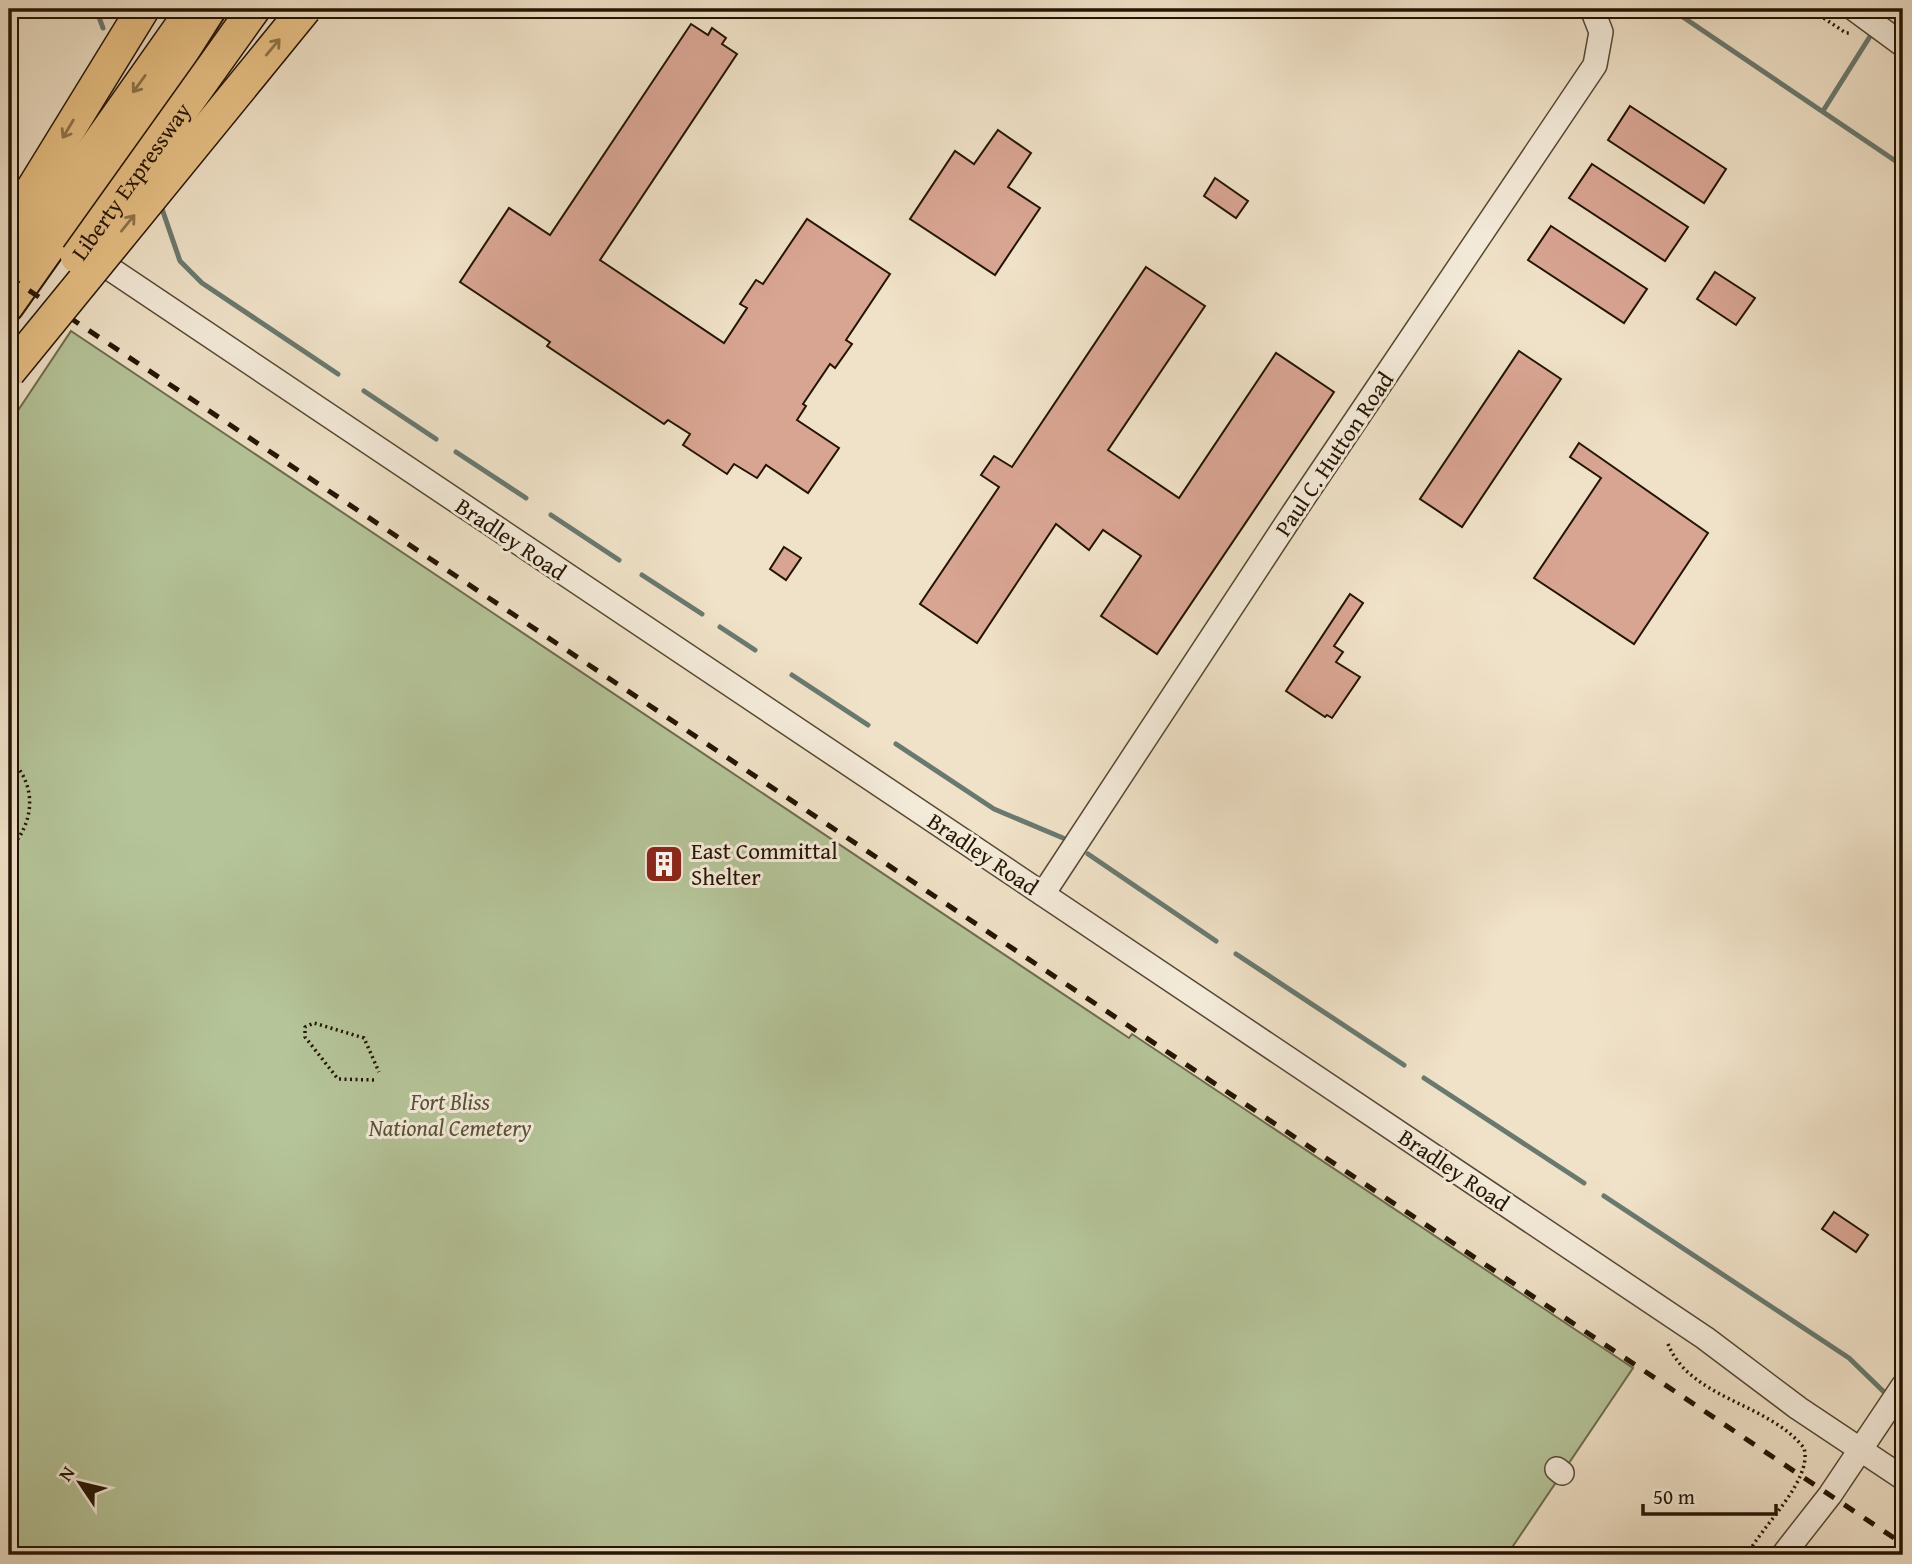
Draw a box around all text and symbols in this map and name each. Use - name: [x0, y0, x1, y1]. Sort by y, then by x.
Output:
- one-way arrow: [265, 39, 281, 57]
- one-way arrow: [131, 74, 146, 93]
- street label: Liberty Expressway: [63, 95, 199, 267]
- one-way arrow: [60, 119, 74, 139]
- one-way arrow: [120, 214, 136, 232]
- street label: Paul C. Hutton Road: [1266, 364, 1401, 543]
- street label: Bradley Road: [449, 489, 574, 588]
- street label: Bradley Road: [921, 804, 1046, 903]
- place label: East Committal Shelter: [691, 834, 838, 893]
- building icon: East Committal Shelter: [643, 843, 685, 885]
- park label: Fort Bliss National Cemetery: [368, 1085, 532, 1144]
- street label: Bradley Road: [1392, 1120, 1517, 1219]
- north arrow: [46, 1448, 116, 1518]
- text: N: [51, 1460, 81, 1486]
- scale bar: [1643, 1473, 1776, 1517]
- text: 50 m: [1653, 1481, 1695, 1512]

